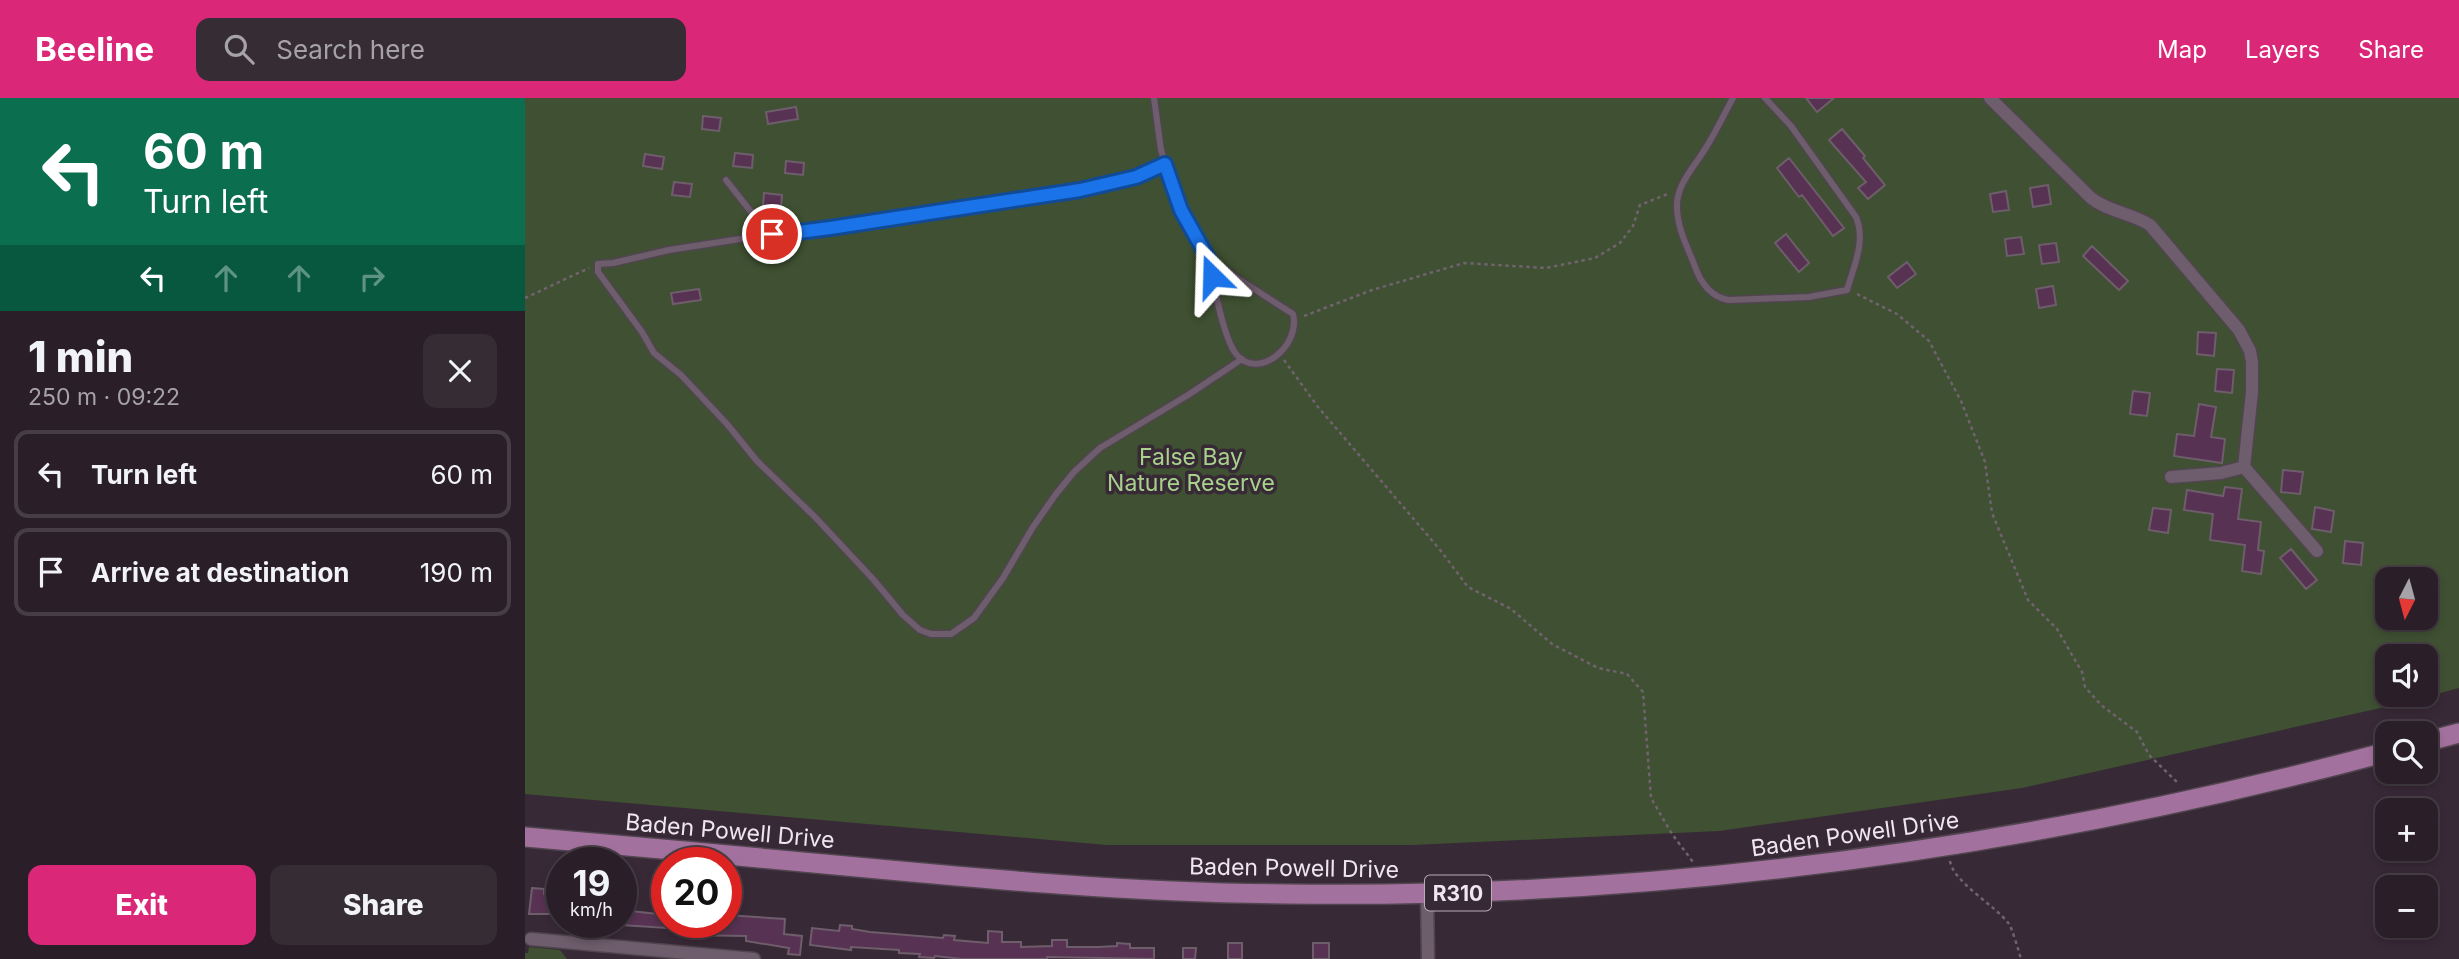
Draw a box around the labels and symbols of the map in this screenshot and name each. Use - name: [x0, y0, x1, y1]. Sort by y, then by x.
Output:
- pin: [742, 204, 802, 264]
- position arrow: [1175, 239, 1249, 313]
- park label: False Bay Nature Reserve: [1107, 443, 1275, 497]
- north arrow: [2375, 567, 2438, 630]
- street label: Baden Powell Drive: [1749, 806, 1961, 862]
- street label: Baden Powell Drive: [624, 808, 836, 854]
- speed limit sign: 20: [651, 847, 742, 938]
- street label: Baden Powell Drive: [1189, 852, 1399, 884]
- road number: R310: [1425, 876, 1491, 910]

